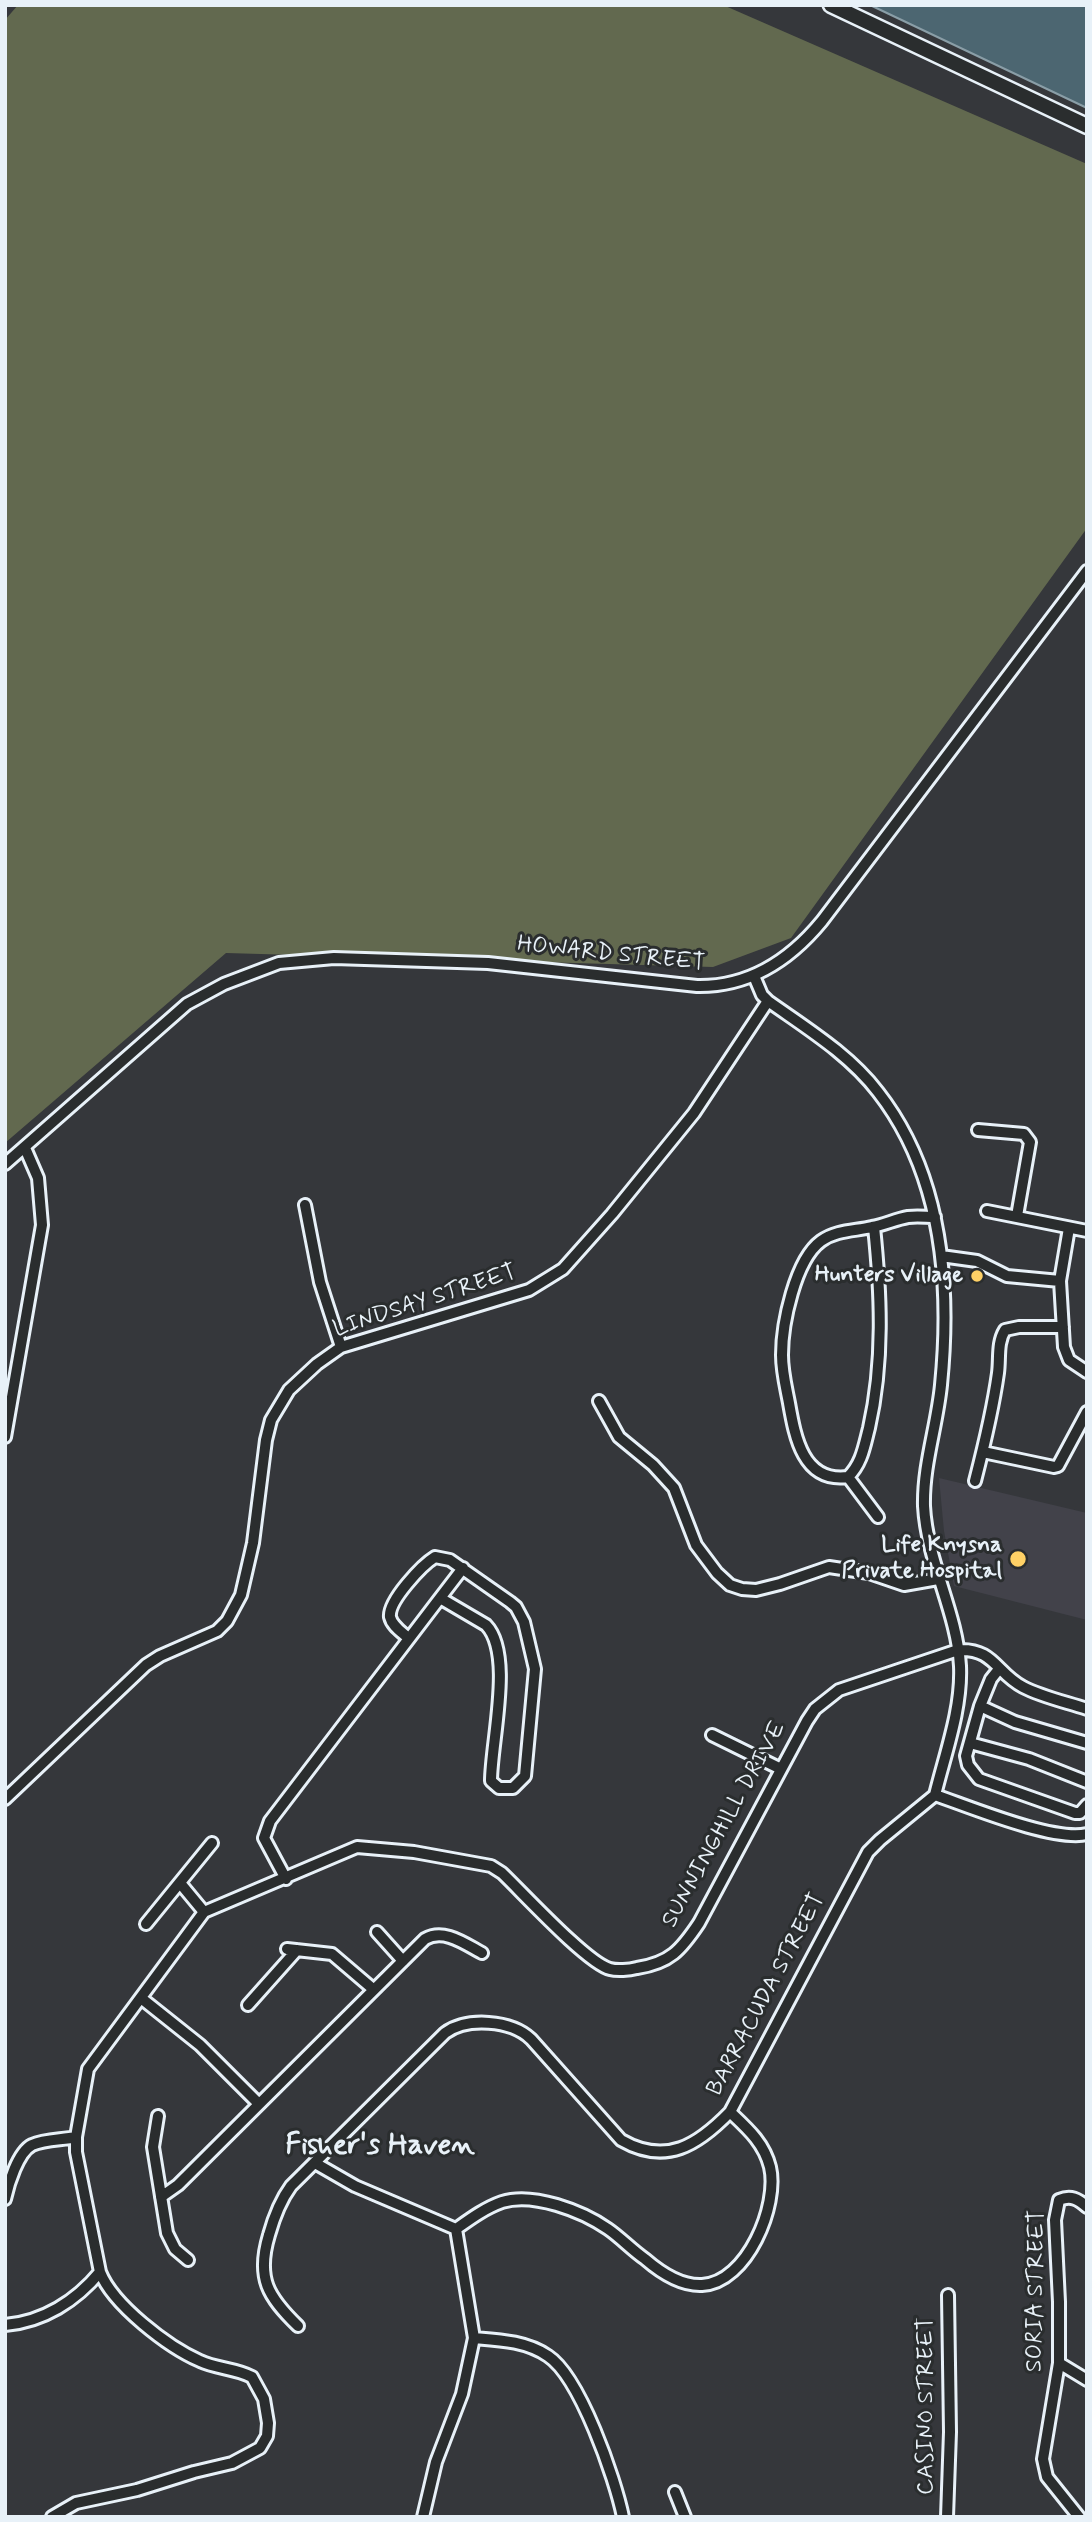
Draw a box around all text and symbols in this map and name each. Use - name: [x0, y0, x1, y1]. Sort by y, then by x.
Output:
- street label: HOWARD STREET: [516, 931, 706, 979]
- street label: LINDSAY STREET: [330, 1259, 520, 1345]
- place label: Hunters Village: [815, 1262, 963, 1290]
- marker: Hunters Village: [969, 1268, 985, 1284]
- place label: Life Knysna Private Hospital: [841, 1532, 1002, 1586]
- marker: Life Knysna Private Hospital: [1008, 1549, 1028, 1569]
- street label: SUNNINGHILL DRIVE: [657, 1717, 793, 1933]
- street label: BARRACUDA STREET: [702, 1889, 832, 2101]
- district label: Fisher's Haven: [285, 2129, 475, 2165]
- street label: SORIA STREET: [1022, 2210, 1052, 2372]
- street label: CASINO STREET: [913, 2317, 941, 2495]

